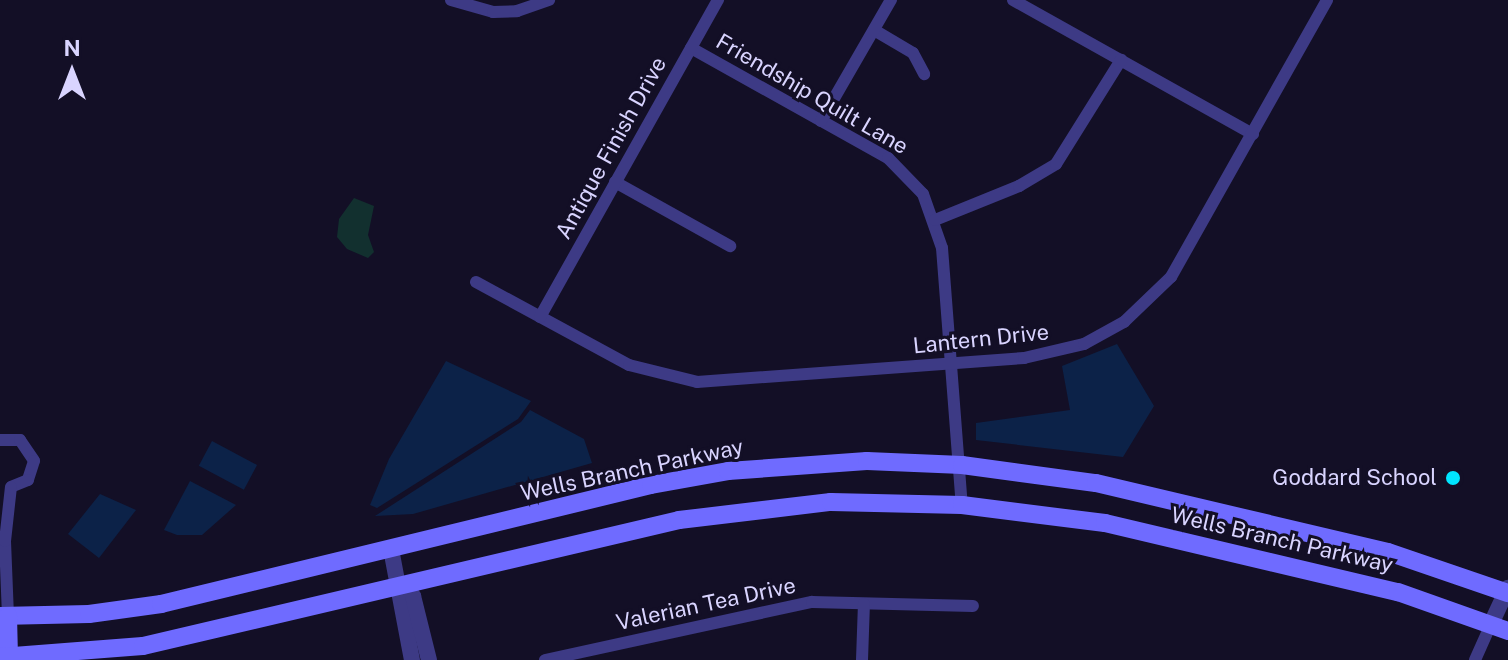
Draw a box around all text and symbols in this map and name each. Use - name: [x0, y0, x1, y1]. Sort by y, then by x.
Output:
- street label: Friendship Quilt Lane: [711, 28, 913, 160]
- north arrow: [32, 32, 112, 112]
- text: N: [63, 35, 81, 61]
- street label: Antique Finish Drive: [550, 52, 672, 244]
- street label: Lantern Drive: [912, 319, 1050, 359]
- street label: Wells Branch Parkway: [518, 433, 746, 507]
- place label: Goddard School: [1272, 465, 1437, 491]
- marker: Goddard School: [1444, 469, 1462, 487]
- street label: Wells Branch Parkway: [1168, 502, 1396, 578]
- street label: Valerian Tea Drive: [614, 572, 798, 636]

